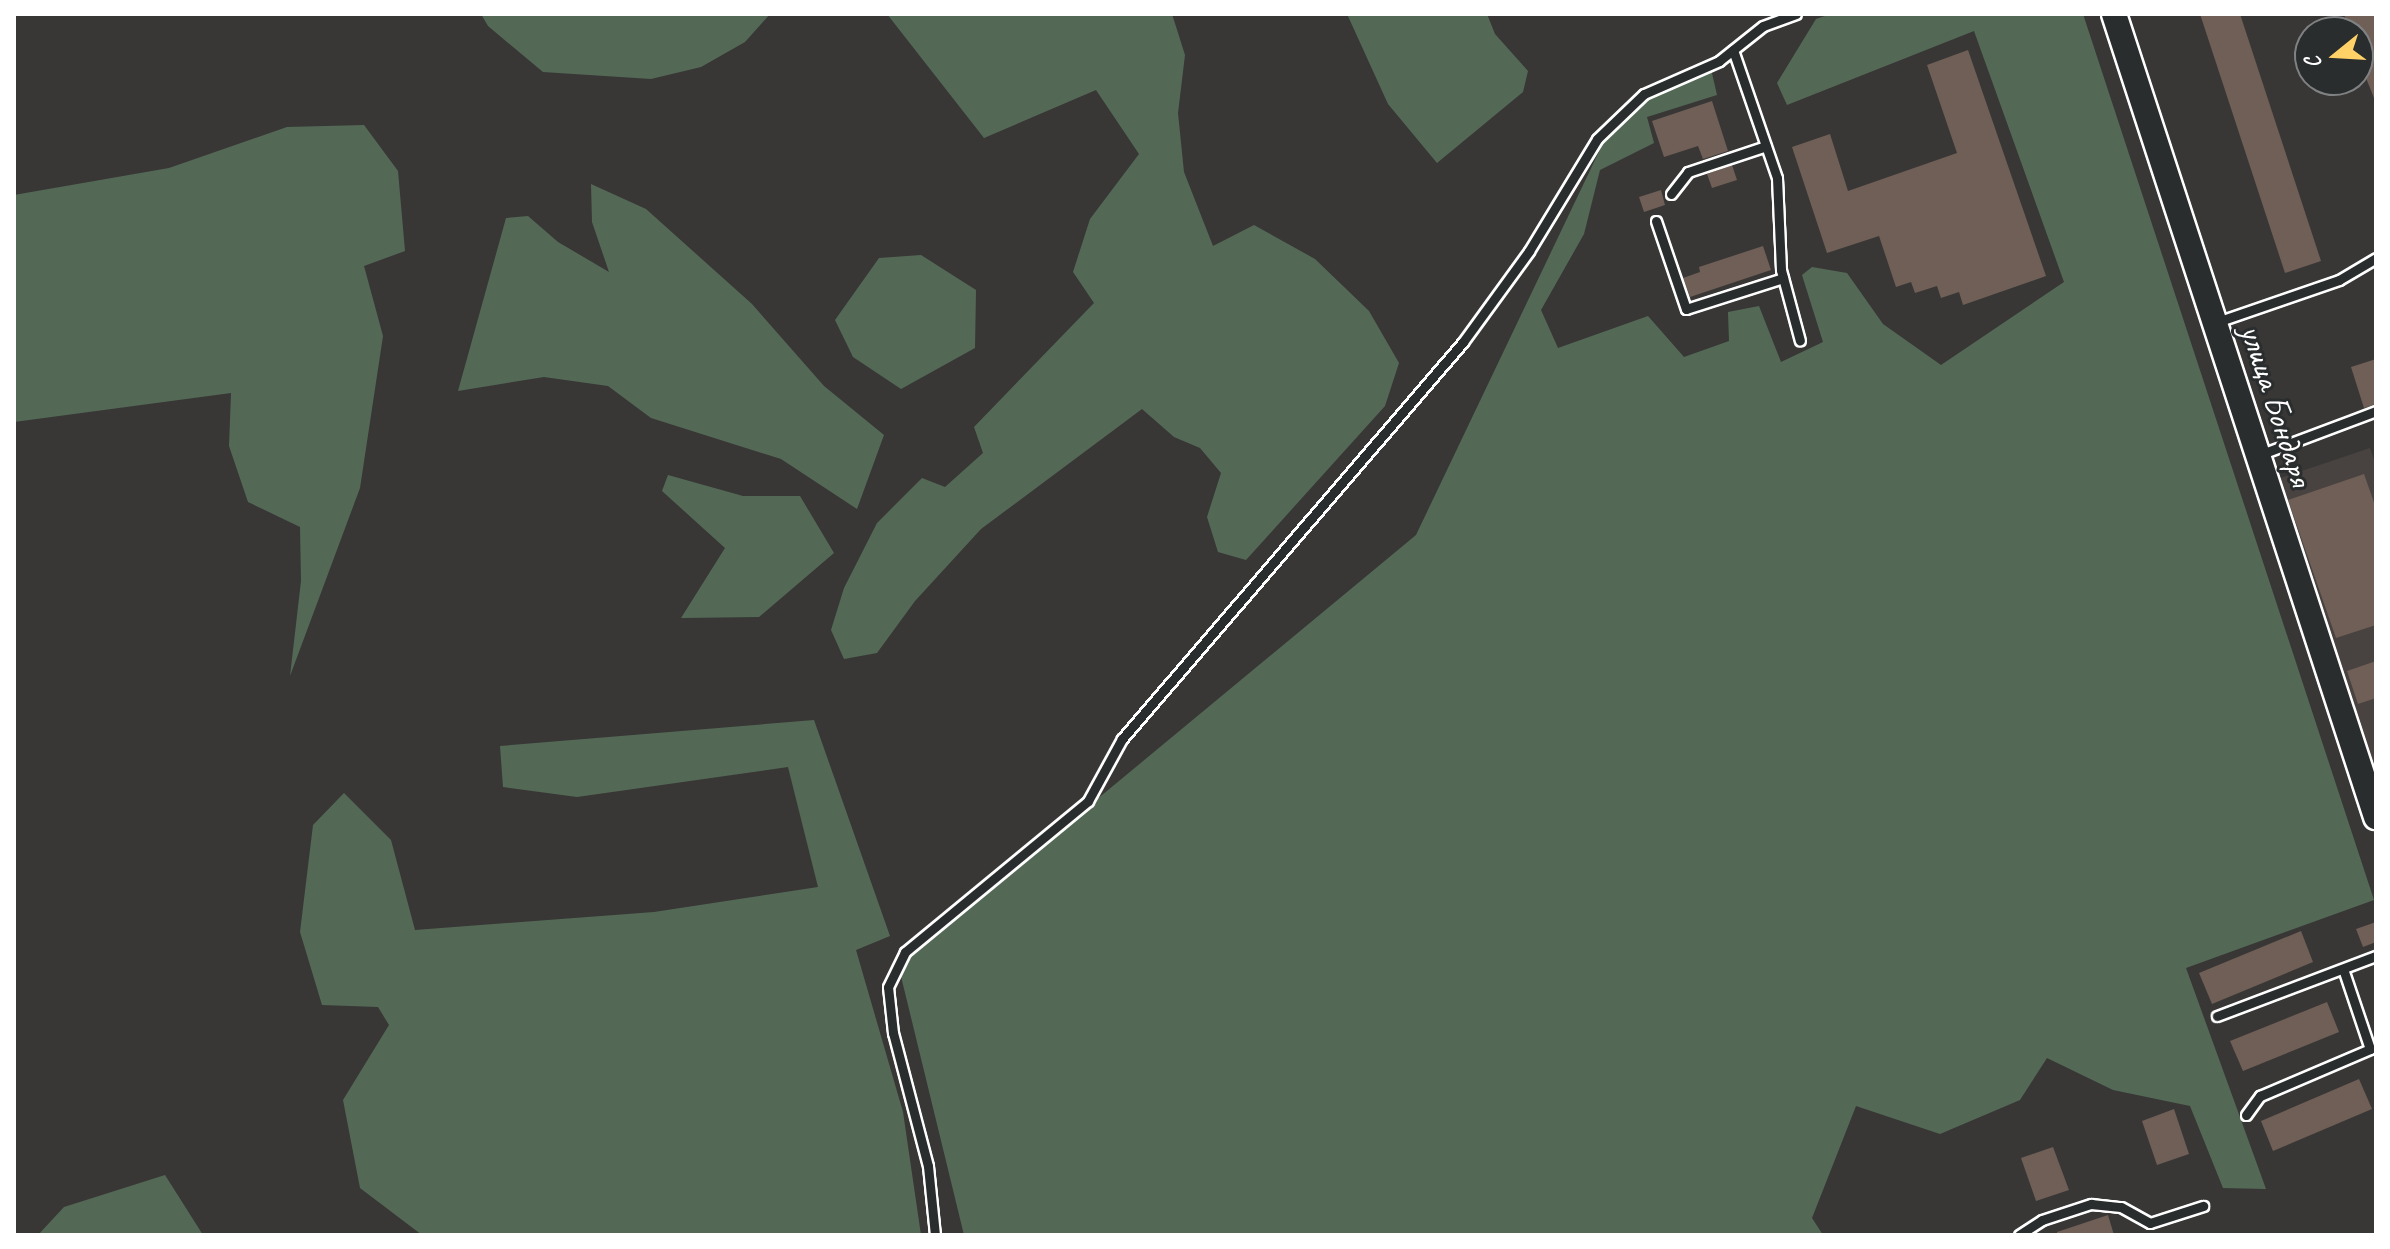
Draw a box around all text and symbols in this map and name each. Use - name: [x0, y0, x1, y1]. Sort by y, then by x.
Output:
- north arrow: [2294, 16, 2374, 96]
- text: С: [2298, 53, 2328, 72]
- street label: улица Бондаря: [2232, 320, 2322, 490]

